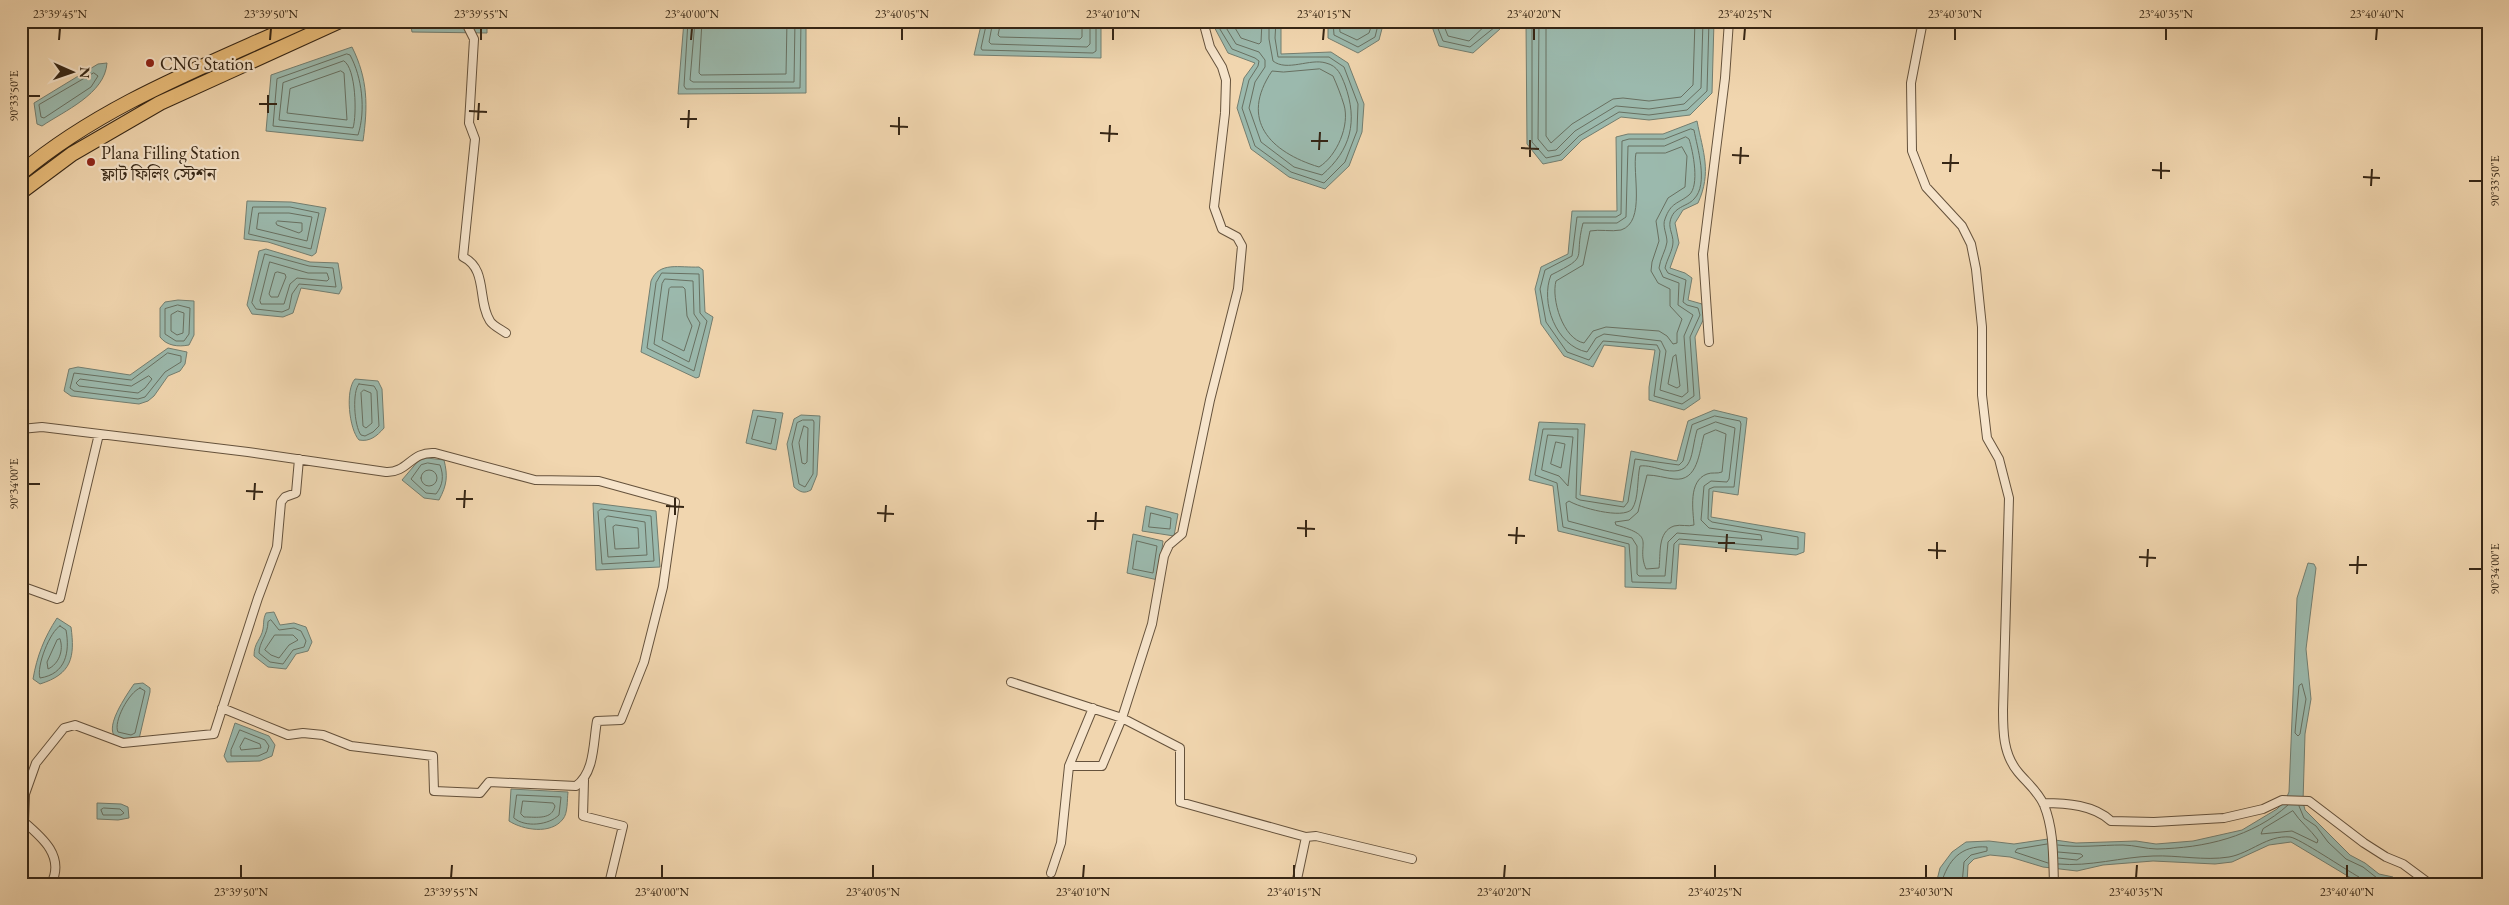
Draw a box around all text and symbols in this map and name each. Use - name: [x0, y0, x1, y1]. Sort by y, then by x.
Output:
- text: 23°39'45"N: [33, 6, 87, 22]
- text: 23°39'50"N: [244, 6, 298, 22]
- text: 23°39'55"N: [454, 6, 508, 22]
- text: 23°40'00"N: [665, 6, 719, 22]
- text: 23°40'05"N: [875, 6, 929, 22]
- text: 23°40'10"N: [1086, 6, 1140, 22]
- text: 23°40'15"N: [1297, 6, 1351, 22]
- text: 23°40'20"N: [1507, 6, 1561, 22]
- text: 23°40'25"N: [1718, 6, 1772, 22]
- text: 23°40'30"N: [1928, 6, 1982, 22]
- text: 23°40'35"N: [2139, 6, 2193, 22]
- text: 23°40'40"N: [2350, 6, 2404, 22]
- north arrow: [48, 48, 98, 98]
- place label: CNG Station: [160, 52, 254, 75]
- marker: CNG Station: [144, 57, 156, 69]
- text: N: [76, 66, 94, 79]
- text: 90°33'50"E: [6, 70, 22, 122]
- place label: Plana Filling Station ফ্লাট ফিলিং স্টেশন: [100, 141, 241, 185]
- text: 90°33'50"E: [2487, 155, 2503, 207]
- marker: Plana Filling Station ফ্লাট ফিলিং স্টেশন: [85, 156, 97, 168]
- text: 90°34'00"E: [6, 458, 22, 510]
- text: 90°34'00"E: [2487, 543, 2503, 595]
- text: 23°39'50"N: [214, 884, 268, 900]
- text: 23°39'55"N: [424, 884, 478, 900]
- text: 23°40'00"N: [635, 884, 689, 900]
- text: 23°40'05"N: [846, 884, 900, 900]
- text: 23°40'10"N: [1056, 884, 1110, 900]
- text: 23°40'15"N: [1267, 884, 1321, 900]
- text: 23°40'20"N: [1477, 884, 1531, 900]
- text: 23°40'25"N: [1688, 884, 1742, 900]
- text: 23°40'30"N: [1899, 884, 1953, 900]
- text: 23°40'35"N: [2109, 884, 2163, 900]
- text: 23°40'40"N: [2320, 884, 2374, 900]

